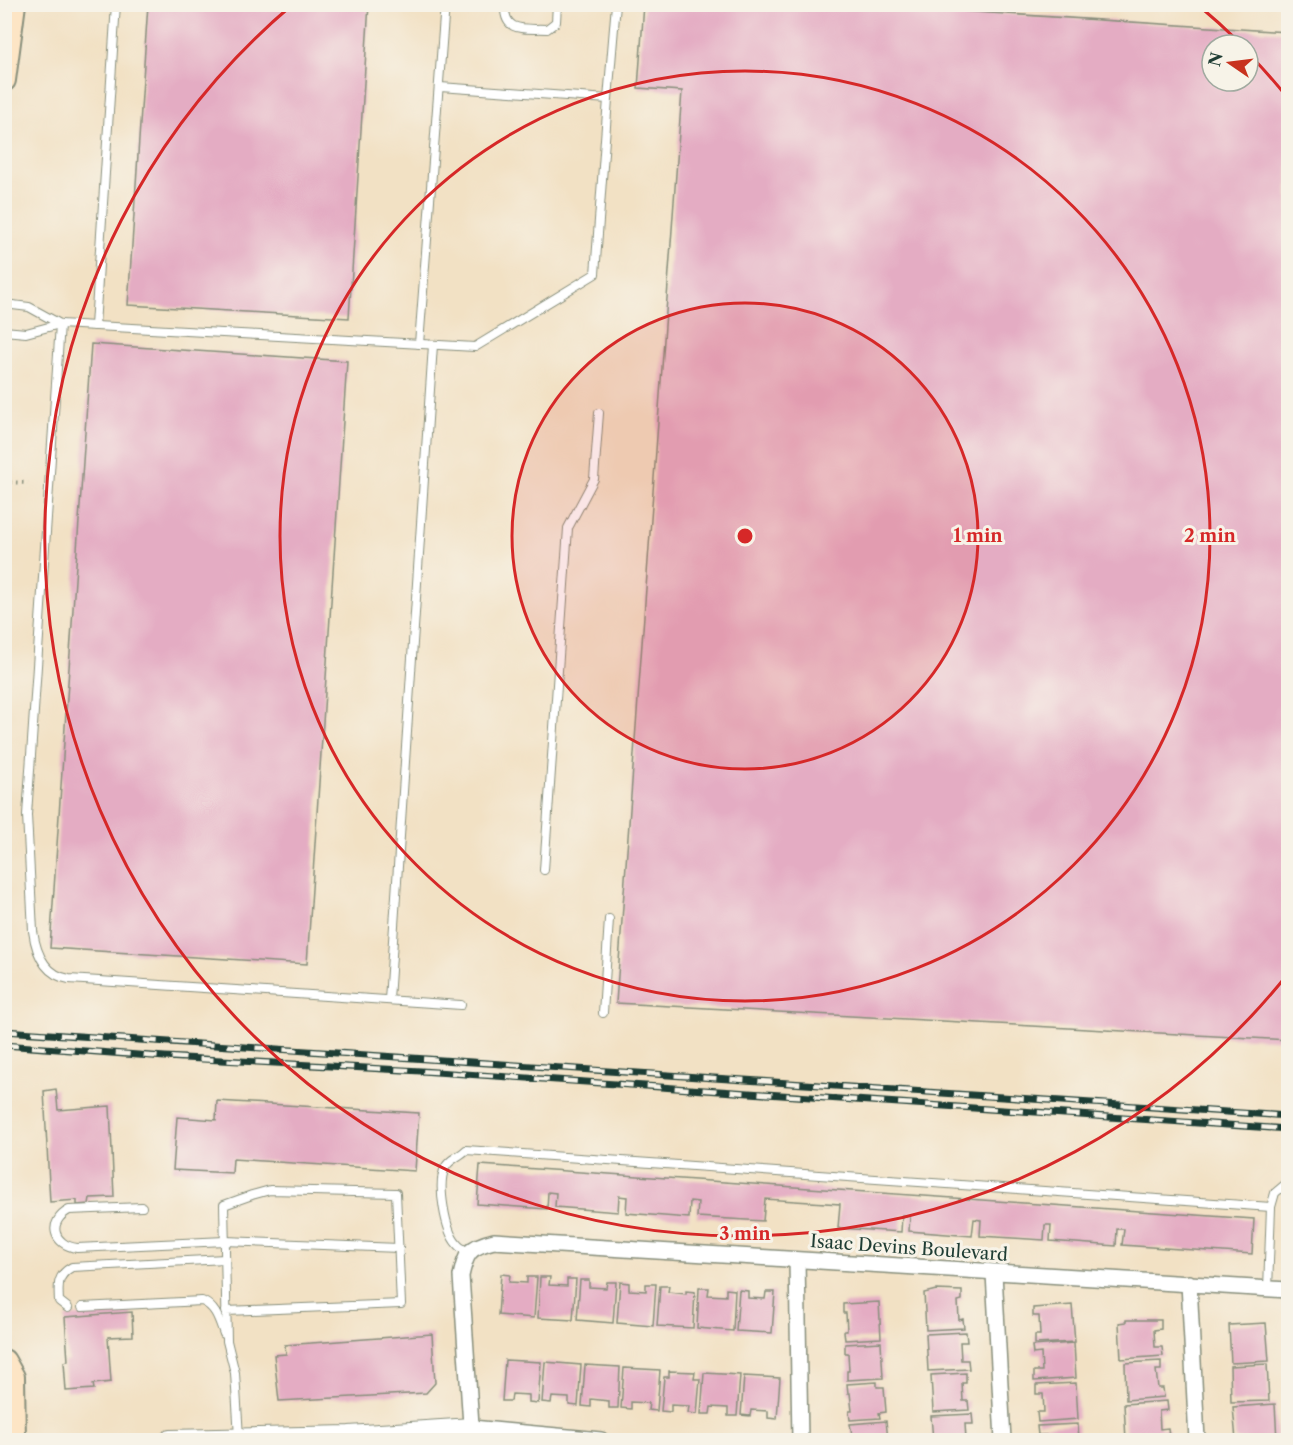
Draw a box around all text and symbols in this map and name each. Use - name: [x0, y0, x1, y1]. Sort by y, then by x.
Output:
- north arrow: [1200, 33, 1260, 93]
- text: N: [1204, 50, 1227, 69]
- text: 1 min: [953, 525, 1003, 547]
- text: 2 min: [1184, 525, 1237, 547]
- centre of rings: [735, 526, 755, 546]
- text: 3 min: [719, 1223, 771, 1245]
- street label: Isaac Devins Boulevard: [809, 1230, 1009, 1266]

